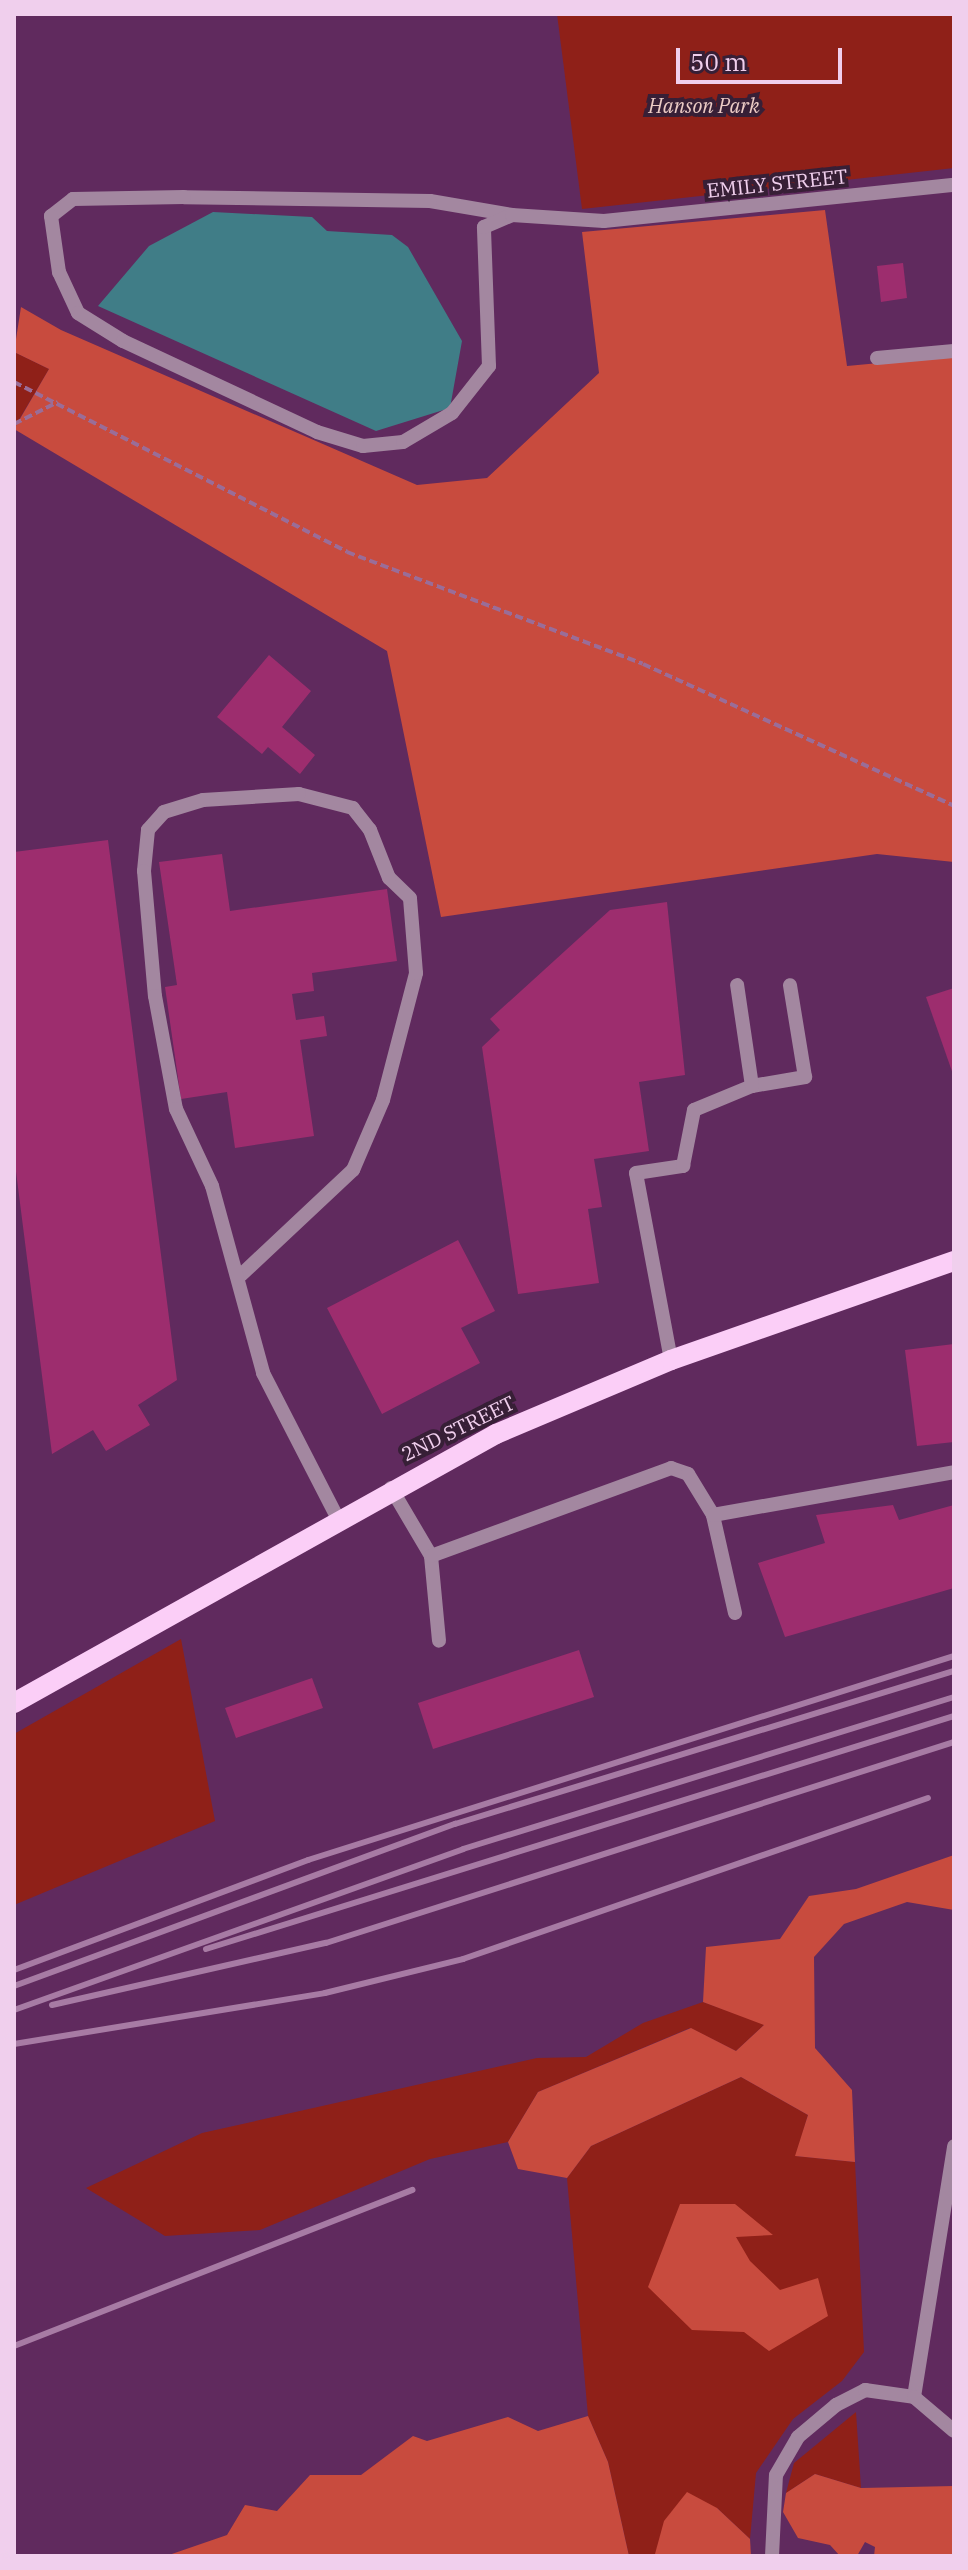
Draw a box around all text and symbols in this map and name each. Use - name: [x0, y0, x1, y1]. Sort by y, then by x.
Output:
- scale bar: [680, 32, 846, 82]
- text: 50 m: [690, 46, 747, 78]
- park label: Hanson Park: [648, 93, 760, 117]
- street label: EMILY STREET: [705, 164, 849, 202]
- street label: 2ND STREET: [397, 1390, 519, 1466]

